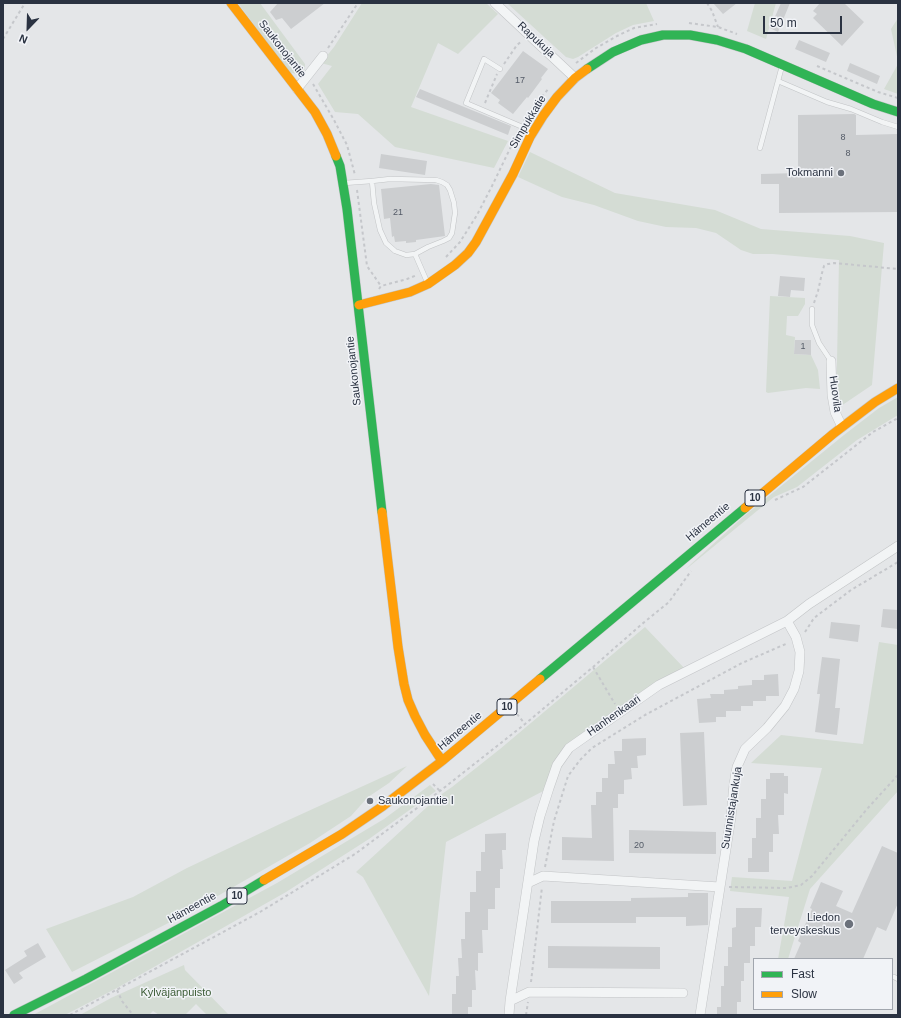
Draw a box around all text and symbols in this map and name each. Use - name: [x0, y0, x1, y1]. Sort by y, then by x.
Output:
- north arrow: [8, 8, 48, 48]
- scale bar: [765, 8, 844, 34]
- text: 50 m: [770, 16, 797, 30]
- street label: Saukonojantie: [255, 17, 309, 81]
- street label: Rapukuja: [515, 19, 557, 61]
- text: N: [17, 32, 29, 46]
- house number: 17: [515, 76, 525, 86]
- street label: Simpukkatie: [507, 93, 549, 151]
- house number: 8: [840, 133, 846, 143]
- house number: 8: [845, 149, 851, 159]
- place label: Tokmanni: [786, 166, 833, 180]
- marker: Tokmanni: [836, 168, 846, 178]
- house number: 21: [393, 208, 403, 218]
- street label: Saukonojantie: [344, 336, 364, 406]
- house number: 1: [800, 342, 806, 352]
- street label: Huovila: [826, 375, 844, 413]
- road number: 10: [745, 490, 765, 506]
- street label: Hämeentie: [683, 500, 733, 544]
- street label: Hanhenkaari: [585, 693, 643, 739]
- road number: 10: [497, 699, 517, 715]
- street label: Hämeentie: [435, 709, 485, 753]
- street label: Suunnistajankuja: [719, 766, 745, 850]
- place label: Saukonojantie I: [378, 794, 454, 808]
- marker: Saukonojantie I: [365, 796, 375, 806]
- house number: 20: [634, 841, 644, 851]
- road number: 10: [227, 888, 247, 904]
- street label: Hämeentie: [166, 889, 218, 927]
- place label: Liedon terveyskeskus: [770, 911, 840, 937]
- marker: Liedon terveyskeskus: [843, 918, 855, 930]
- legend: [753, 958, 893, 1010]
- text: Fast: [791, 967, 814, 981]
- park label: Kylväjänpuisto: [141, 986, 211, 1000]
- text: Slow: [791, 987, 817, 1001]

